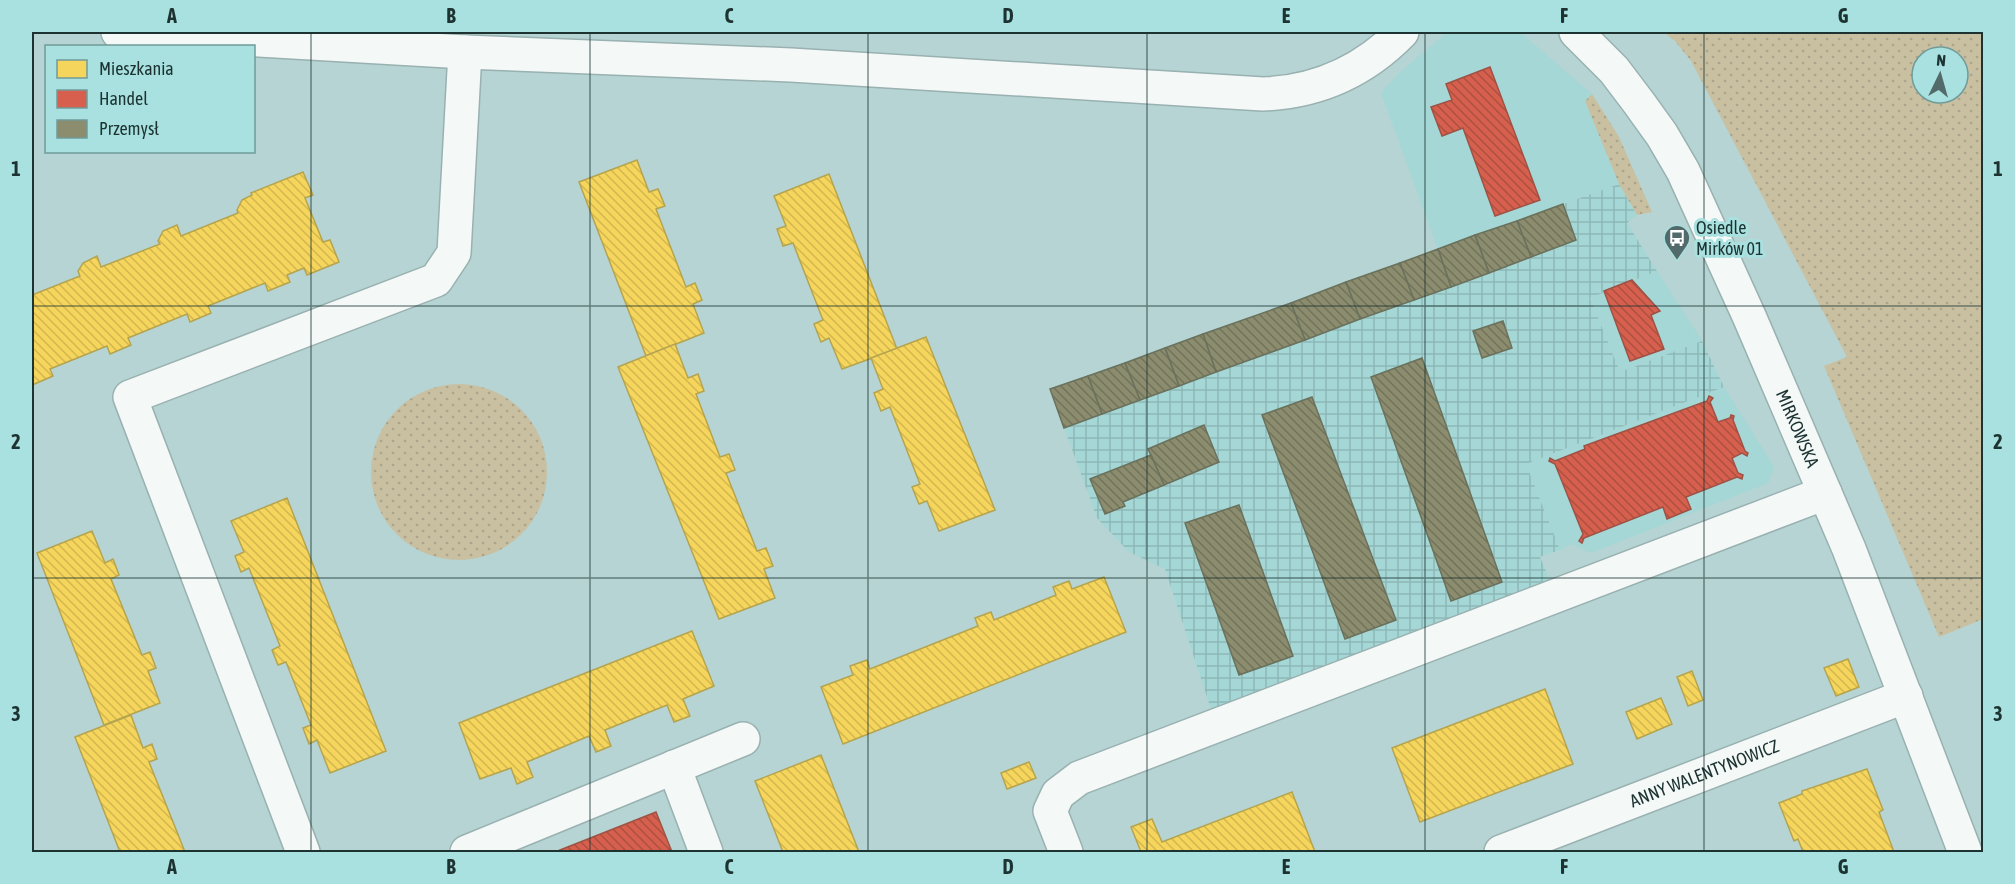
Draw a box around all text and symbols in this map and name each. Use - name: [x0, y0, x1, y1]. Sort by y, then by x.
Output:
- text: A: [166, 4, 177, 27]
- text: B: [446, 4, 456, 27]
- text: C: [725, 4, 734, 27]
- text: D: [1002, 4, 1014, 27]
- text: E: [1282, 4, 1291, 27]
- text: F: [1560, 4, 1568, 27]
- text: G: [1838, 4, 1849, 27]
- legend: [45, 45, 255, 153]
- north arrow: [1910, 45, 1970, 105]
- text: N: [1936, 51, 1947, 69]
- text: Mieszkania: [99, 58, 174, 79]
- text: Handel: [99, 88, 148, 109]
- text: Przemysł: [99, 118, 159, 139]
- text: 1: [11, 157, 21, 180]
- text: 1: [1993, 157, 2003, 180]
- place label: Osiedle Mirków 01: [1696, 217, 1763, 259]
- bus stop icon: Osiedle Mirków 01: [1662, 223, 1692, 261]
- street label: MIRKOWSKA: [1772, 386, 1824, 471]
- text: 2: [11, 430, 21, 453]
- text: 2: [1993, 430, 2003, 453]
- text: 3: [11, 702, 21, 725]
- text: 3: [1993, 702, 2003, 725]
- street label: ANNY WALENTYNOWICZ: [1627, 735, 1782, 811]
- text: A: [166, 855, 177, 878]
- text: B: [446, 855, 456, 878]
- text: C: [725, 855, 734, 878]
- text: D: [1002, 855, 1014, 878]
- text: E: [1282, 855, 1291, 878]
- text: F: [1560, 855, 1568, 878]
- text: G: [1838, 855, 1849, 878]

